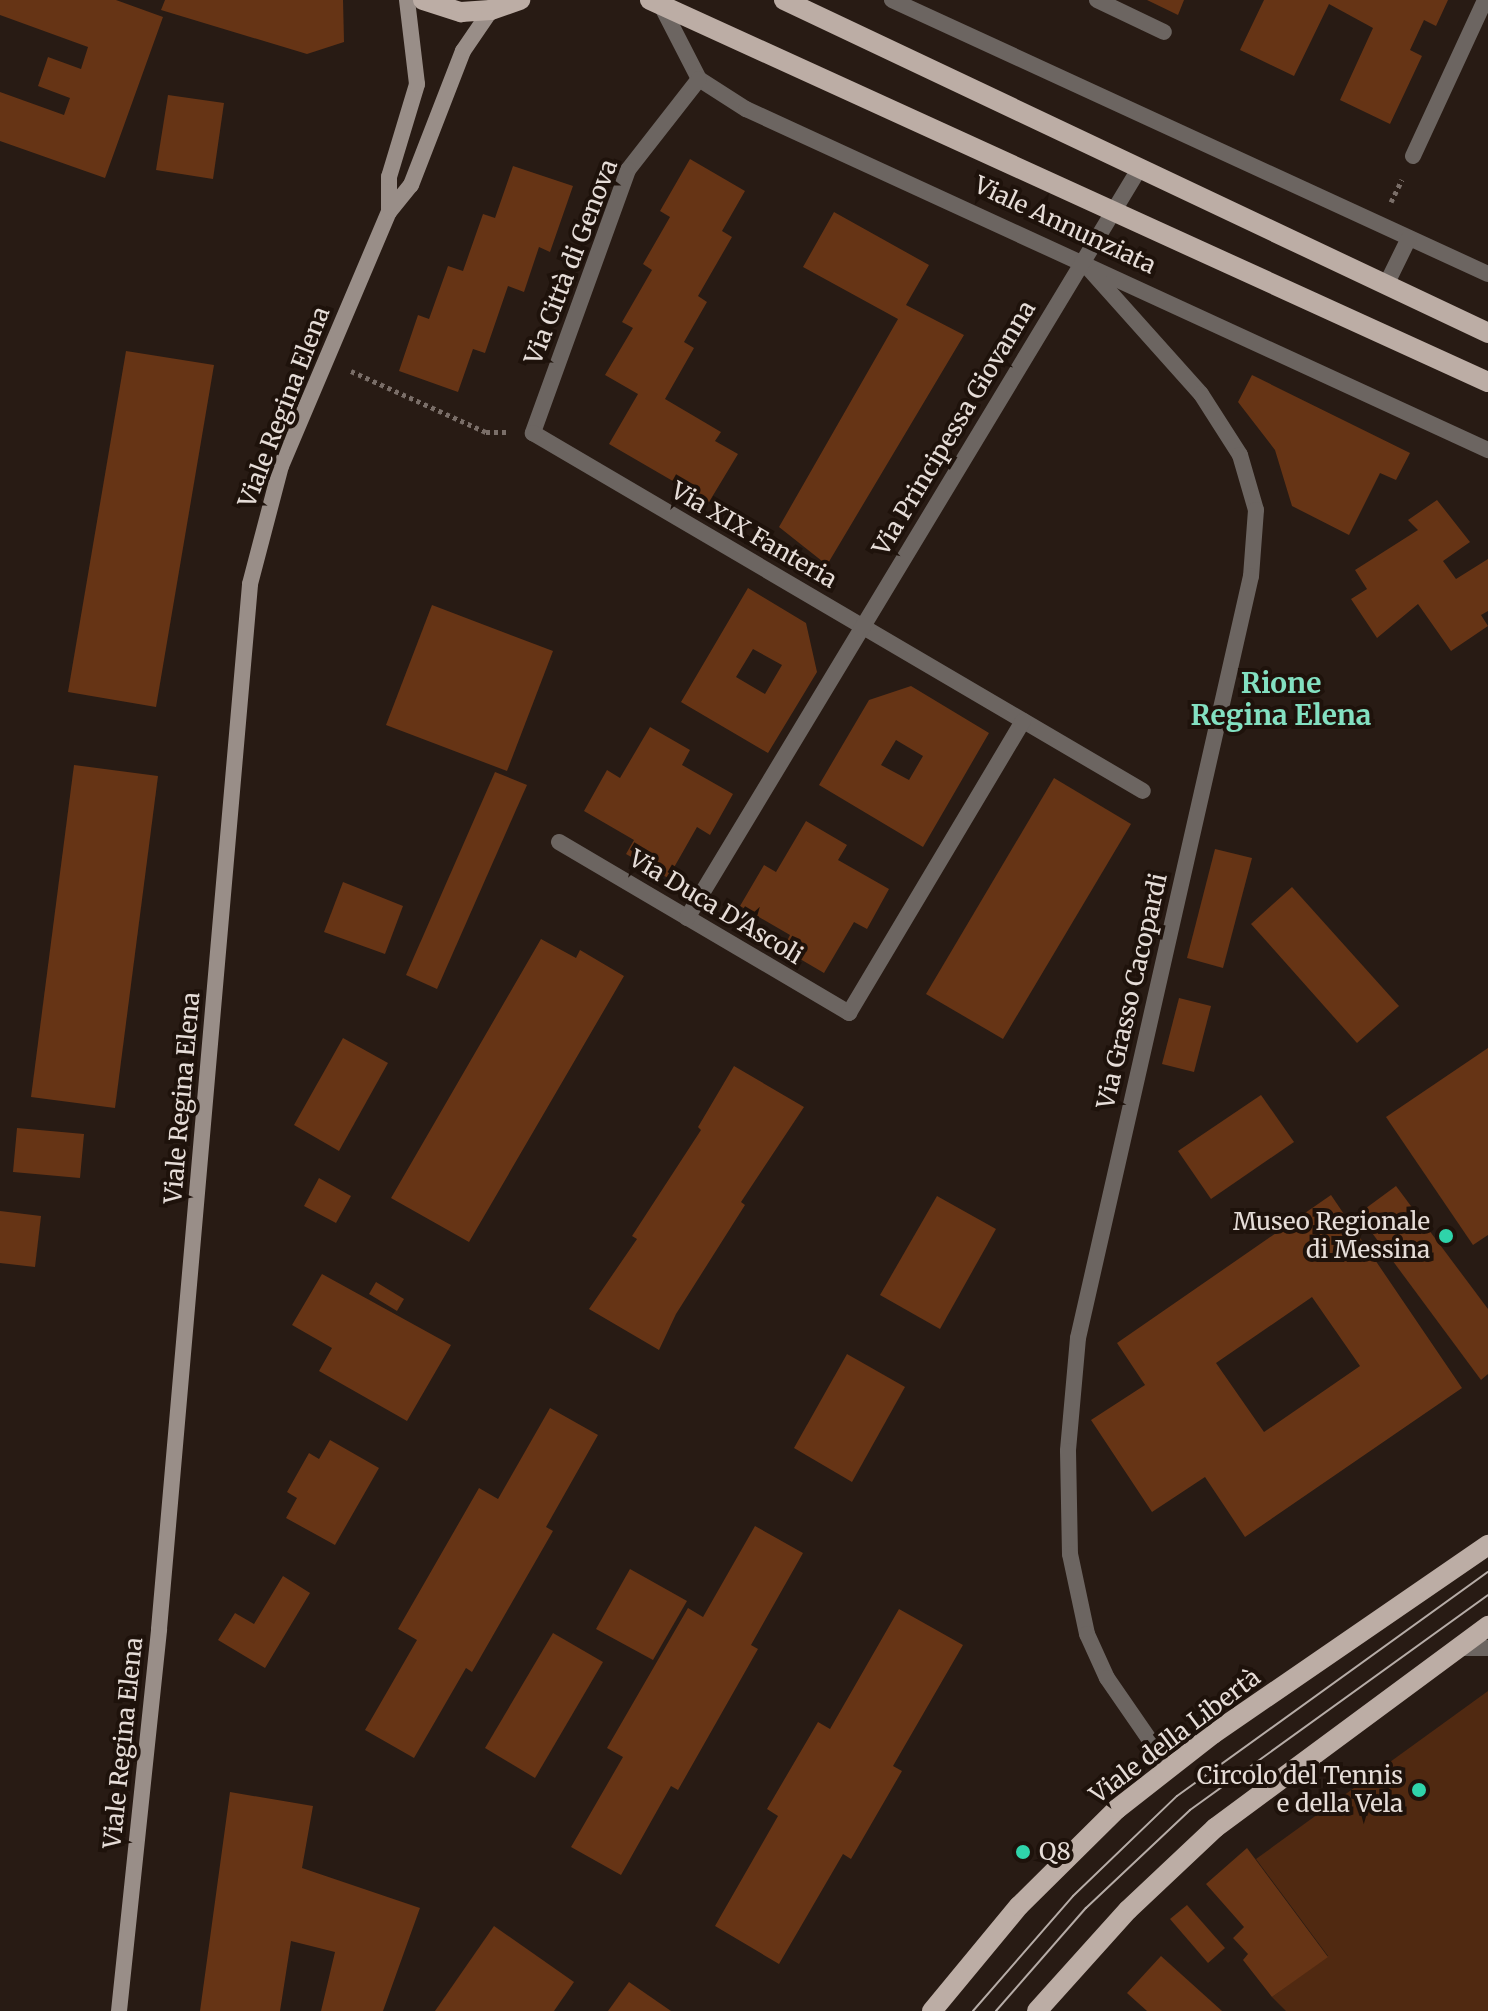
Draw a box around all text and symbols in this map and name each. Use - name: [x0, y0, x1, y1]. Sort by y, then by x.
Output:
- street label: Via Città di Genova: [519, 155, 623, 369]
- street label: Viale Annunziata: [970, 170, 1160, 280]
- street label: Via Principessa Giovanna: [867, 296, 1041, 560]
- street label: Viale Regina Elena: [232, 303, 336, 511]
- street label: Via XIX Fanteria: [666, 476, 842, 594]
- district label: Rione Regina Elena: [1191, 666, 1371, 732]
- street label: Via Duca D'Ascoli: [624, 844, 808, 970]
- street label: Via Grasso Cacopardi: [1091, 870, 1173, 1112]
- street label: Viale Regina Elena: [158, 991, 206, 1205]
- place label: Museo Regionale di Messina: [1233, 1208, 1430, 1264]
- marker: Museo Regionale di Messina: [1437, 1227, 1455, 1245]
- street label: Viale Regina Elena: [98, 1636, 148, 1850]
- street label: Viale della Libertà: [1084, 1663, 1266, 1809]
- place label: Circolo del Tennis e della Vela: [1197, 1762, 1403, 1818]
- marker: Circolo del Tennis e della Vela: [1410, 1781, 1428, 1799]
- place label: Q8: [1039, 1838, 1071, 1866]
- marker: Q8: [1014, 1843, 1032, 1861]

